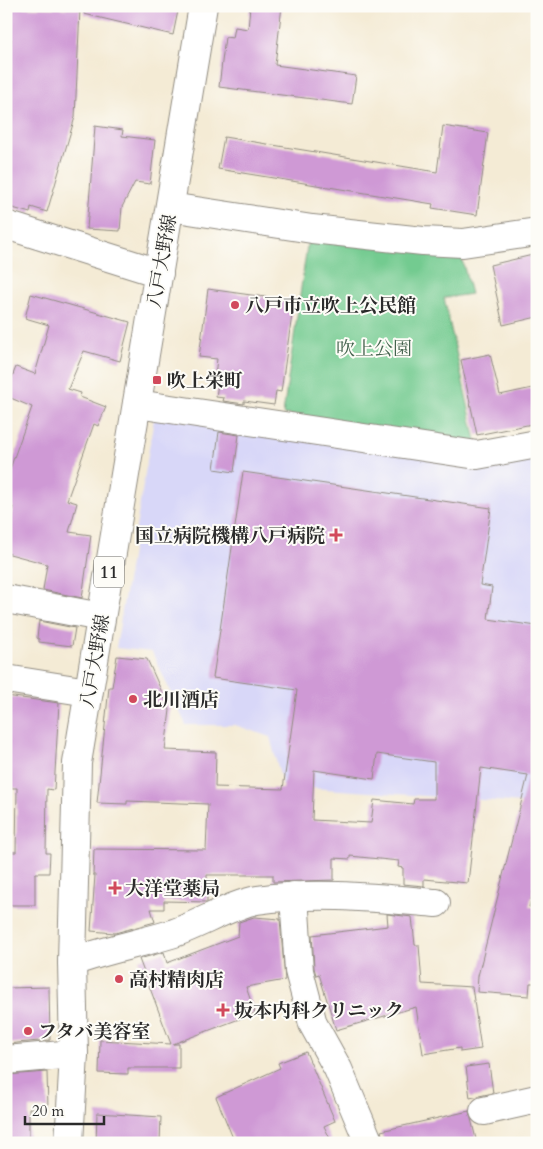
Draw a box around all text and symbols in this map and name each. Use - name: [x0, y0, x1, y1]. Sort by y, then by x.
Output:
- street label: 八戸大野線: [141, 212, 183, 310]
- place label: 八戸市立吹上公民館: [245, 293, 416, 319]
- marker: 八戸市立吹上公民館: [229, 299, 241, 311]
- park label: 吹上公園: [336, 336, 412, 362]
- place label: 吹上栄町: [167, 368, 243, 394]
- marker: 吹上栄町: [151, 374, 163, 386]
- place label: 国立病院機構八戸病院: [135, 523, 325, 549]
- marker: 国立病院機構八戸病院: [329, 528, 343, 542]
- road number: 11: [94, 556, 124, 588]
- street label: 八戸大野線: [74, 612, 116, 710]
- place label: 北川酒店: [143, 687, 219, 713]
- marker: 北川酒店: [127, 693, 139, 705]
- place label: 大洋堂薬局: [125, 876, 220, 902]
- marker: 大洋堂薬局: [109, 882, 121, 894]
- place label: 高村精肉店: [129, 967, 224, 993]
- marker: 高村精肉店: [113, 973, 125, 985]
- place label: 坂本内科クリニック: [234, 998, 404, 1024]
- marker: 坂本内科クリニック: [216, 1003, 230, 1017]
- place label: フタバ美容室: [38, 1019, 150, 1045]
- marker: フタバ美容室: [22, 1025, 34, 1037]
- scale bar: [25, 1094, 104, 1126]
- text: 20 m: [32, 1101, 64, 1121]

